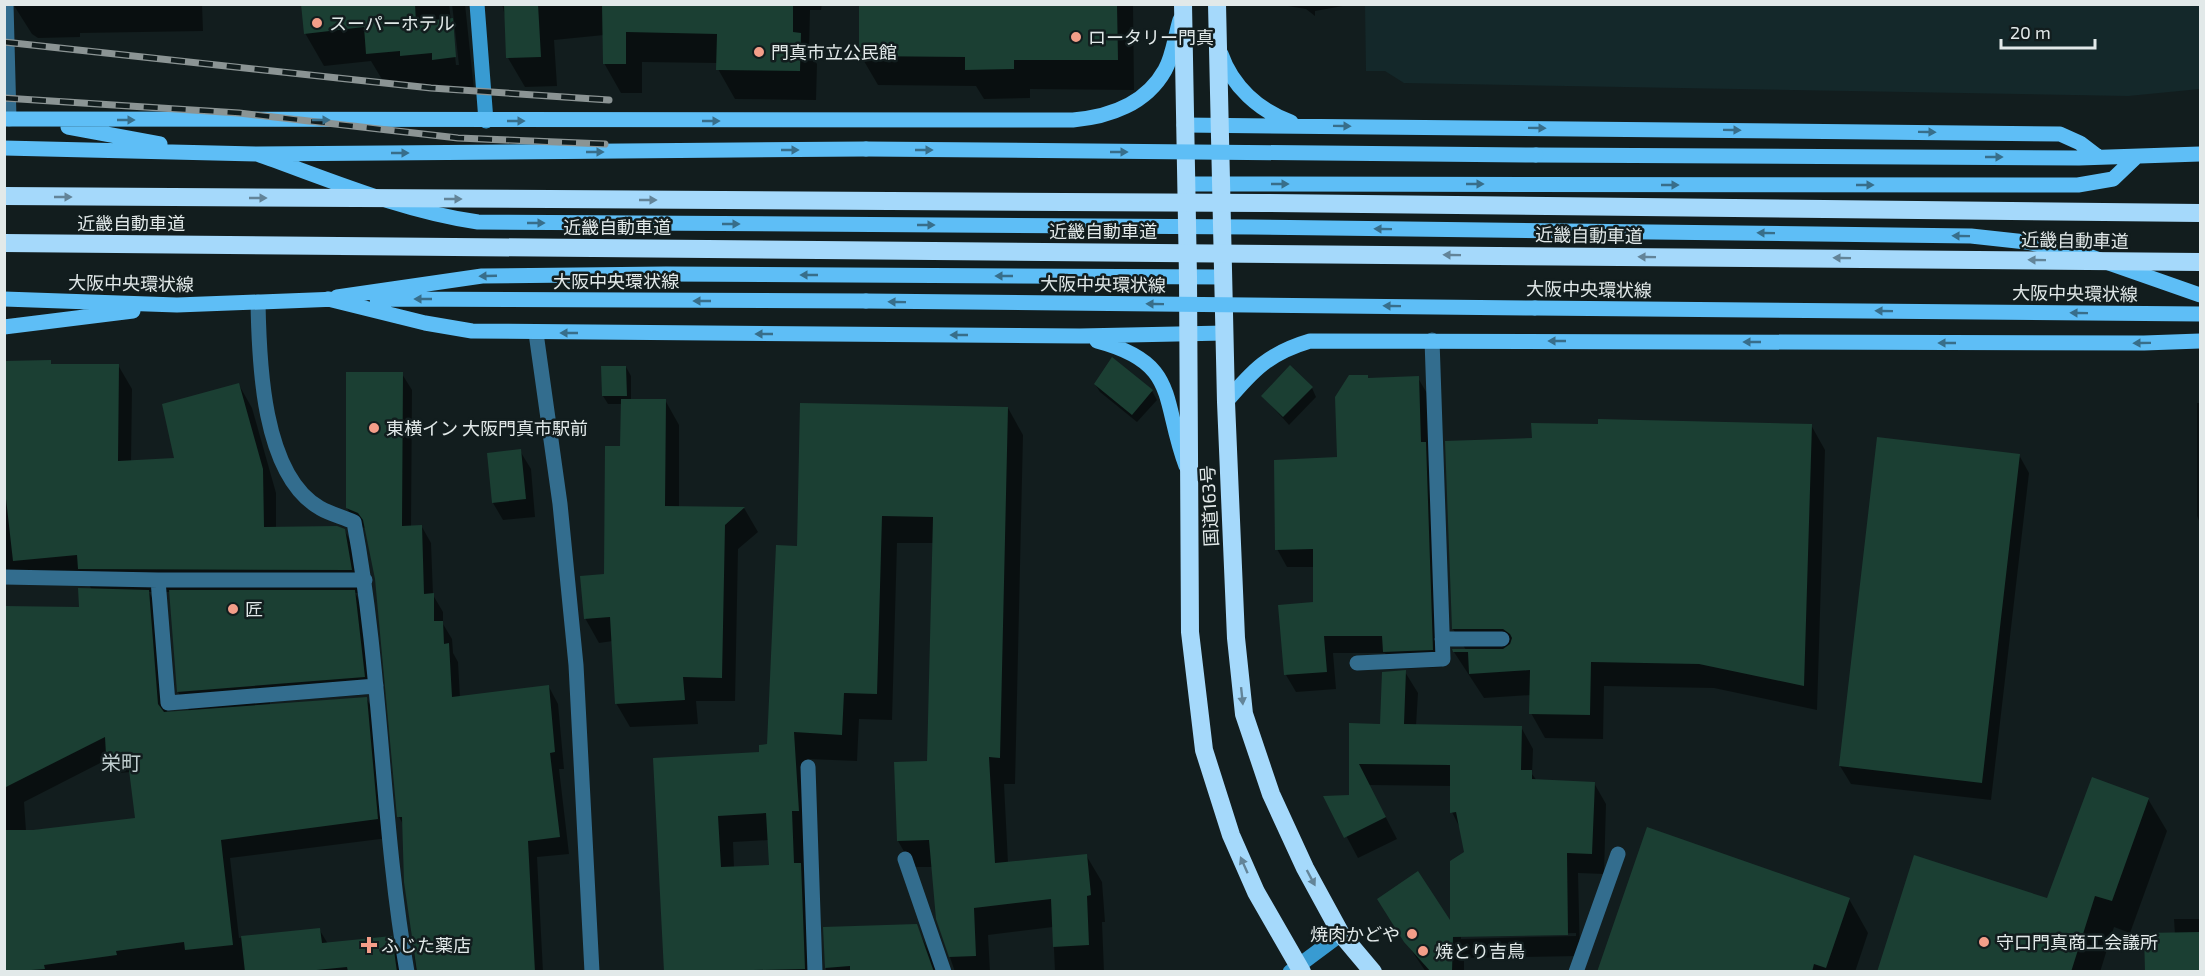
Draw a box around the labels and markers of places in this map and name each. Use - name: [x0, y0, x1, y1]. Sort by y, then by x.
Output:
- place label: スーパーホテル: [329, 12, 455, 34]
- marker: スーパーホテル: [310, 16, 324, 30]
- place label: ロータリー門真: [1088, 26, 1214, 48]
- marker: ロータリー門真: [1069, 30, 1083, 44]
- place label: 門真市立公民館: [771, 41, 897, 63]
- marker: 門真市立公民館: [752, 45, 766, 59]
- place label: 東横イン 大阪門真市駅前: [386, 417, 588, 439]
- marker: 東横イン 大阪門真市駅前: [367, 421, 381, 435]
- place label: 匠: [245, 598, 263, 620]
- marker: 匠: [226, 602, 240, 616]
- place label: 焼肉かどや: [1310, 923, 1400, 945]
- marker: 焼肉かどや: [1405, 927, 1419, 941]
- place label: 守口門真商工会議所: [1996, 931, 2158, 953]
- place label: ふじた薬店: [381, 934, 471, 956]
- marker: 守口門真商工会議所: [1977, 935, 1991, 949]
- marker: ふじた薬店: [362, 938, 376, 952]
- place label: 焼とり吉鳥: [1435, 940, 1525, 962]
- marker: 焼とり吉鳥: [1416, 944, 1430, 958]

